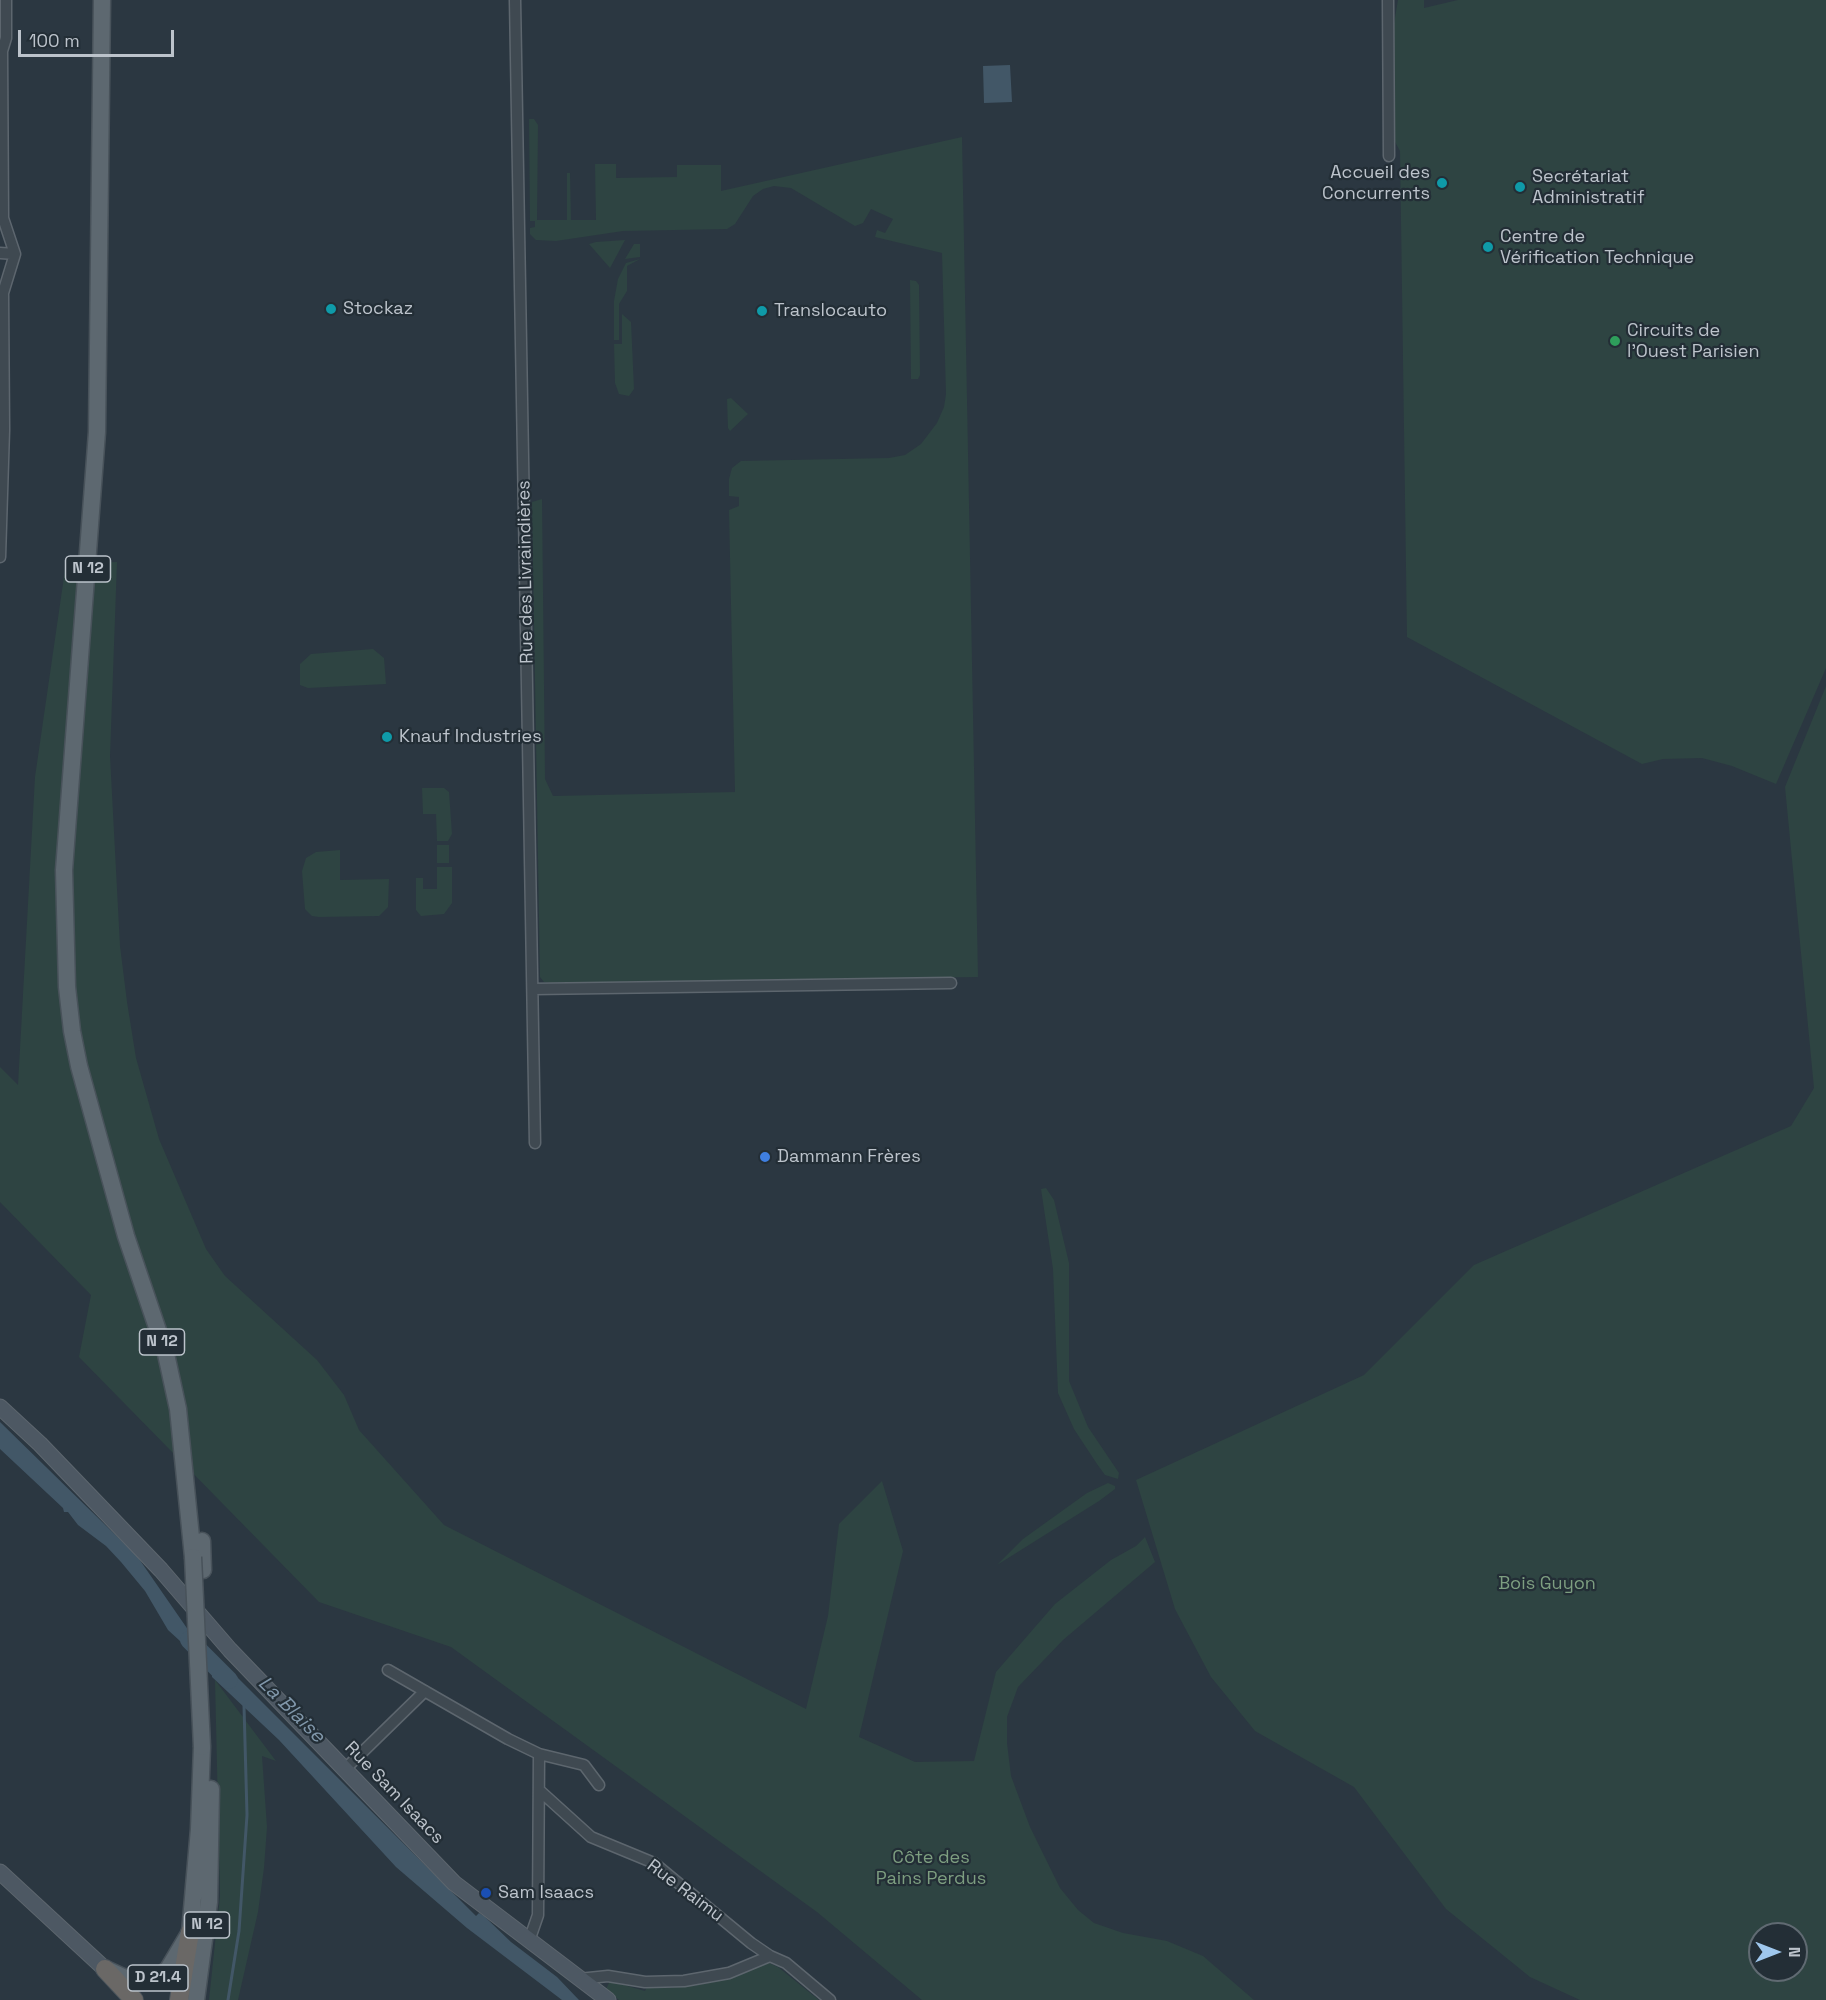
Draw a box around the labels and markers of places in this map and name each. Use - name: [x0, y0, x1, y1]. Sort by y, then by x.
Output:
- place label: Accueil des Concurrents: [1322, 162, 1430, 204]
- place label: Secrétariat Administratif: [1532, 166, 1645, 208]
- marker: Accueil des Concurrents: [1435, 176, 1449, 190]
- marker: Secrétariat Administratif: [1513, 180, 1527, 194]
- place label: Centre de Vérification Technique: [1500, 226, 1694, 268]
- marker: Centre de Vérification Technique: [1481, 240, 1495, 254]
- place label: Stockaz: [343, 298, 413, 320]
- place label: Translocauto: [774, 300, 887, 322]
- marker: Stockaz: [324, 302, 338, 316]
- marker: Translocauto: [755, 304, 769, 318]
- place label: Circuits de l’Ouest Parisien: [1627, 320, 1759, 362]
- marker: Circuits de l’Ouest Parisien: [1608, 334, 1622, 348]
- place label: Knauf Industries: [399, 726, 542, 748]
- marker: Knauf Industries: [380, 730, 394, 744]
- place label: Dammann Frères: [777, 1146, 921, 1168]
- marker: Dammann Frères: [758, 1150, 772, 1164]
- place label: Sam Isaacs: [498, 1882, 594, 1904]
- marker: Sam Isaacs: [479, 1886, 493, 1900]

